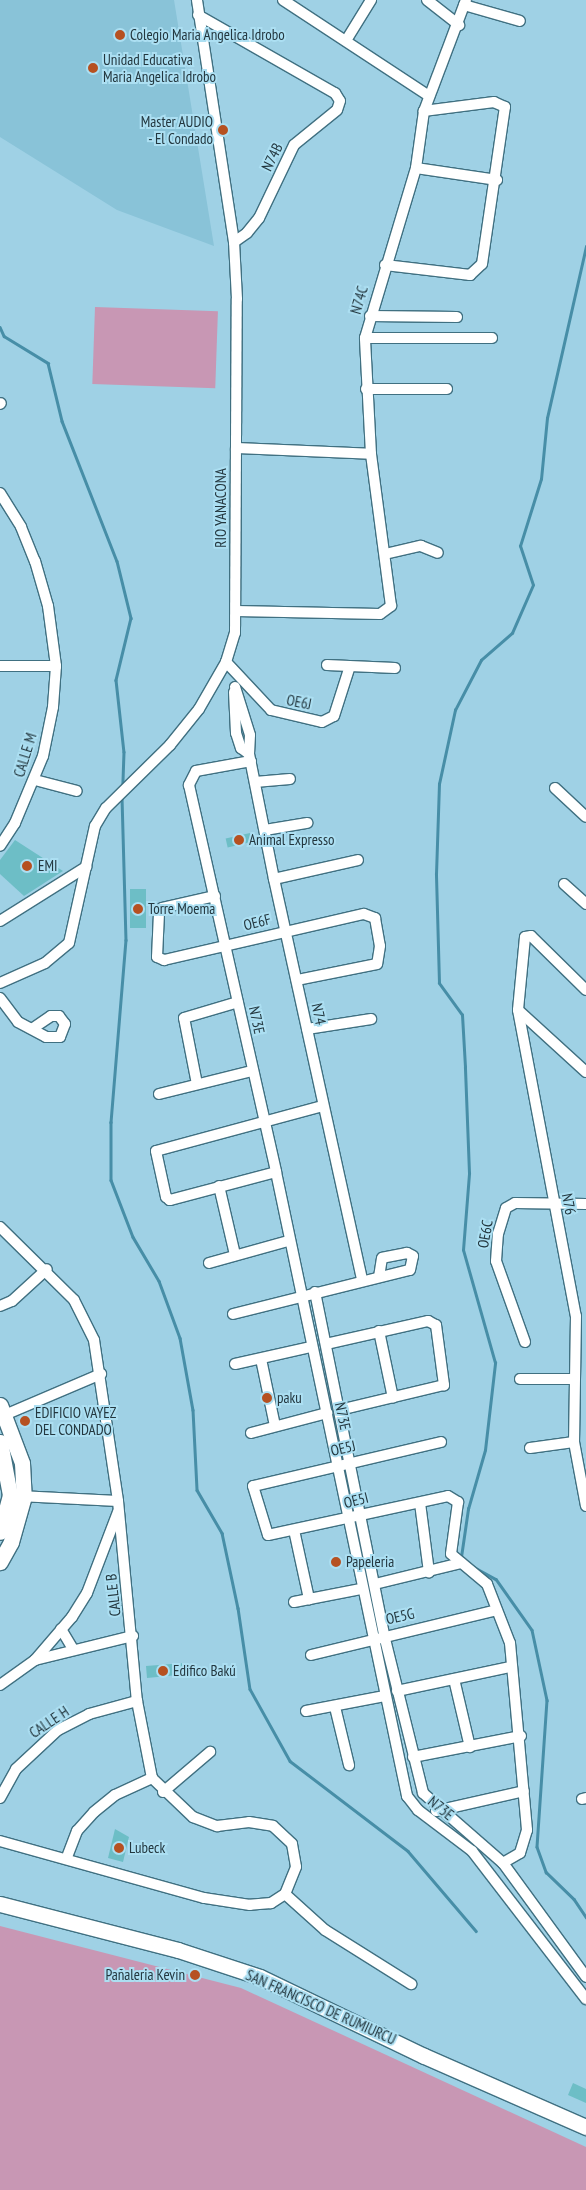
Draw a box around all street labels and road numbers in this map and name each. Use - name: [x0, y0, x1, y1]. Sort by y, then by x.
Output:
- street label: N74B: [258, 140, 286, 174]
- street label: N74C: [346, 284, 372, 316]
- street label: RIO YANACONA: [212, 468, 230, 548]
- street label: OE6J: [285, 691, 313, 713]
- street label: CALLE M: [10, 731, 40, 779]
- street label: OE6F: [241, 910, 273, 934]
- street label: N74: [308, 1002, 330, 1026]
- street label: N73E: [245, 1004, 269, 1036]
- street label: N76: [558, 1192, 580, 1216]
- street label: OE6C: [474, 1219, 496, 1249]
- street label: N73E: [331, 1400, 355, 1432]
- street label: OE5J: [329, 1436, 357, 1460]
- street label: OE5I: [342, 1488, 370, 1512]
- street label: CALLE B: [102, 1573, 124, 1617]
- street label: OE5G: [384, 1604, 416, 1628]
- street label: CALLE H: [26, 1702, 72, 1742]
- street label: N73E: [424, 1792, 458, 1824]
- street label: SAN FRANCISCO DE RUMIURCU: [243, 1966, 399, 2048]

